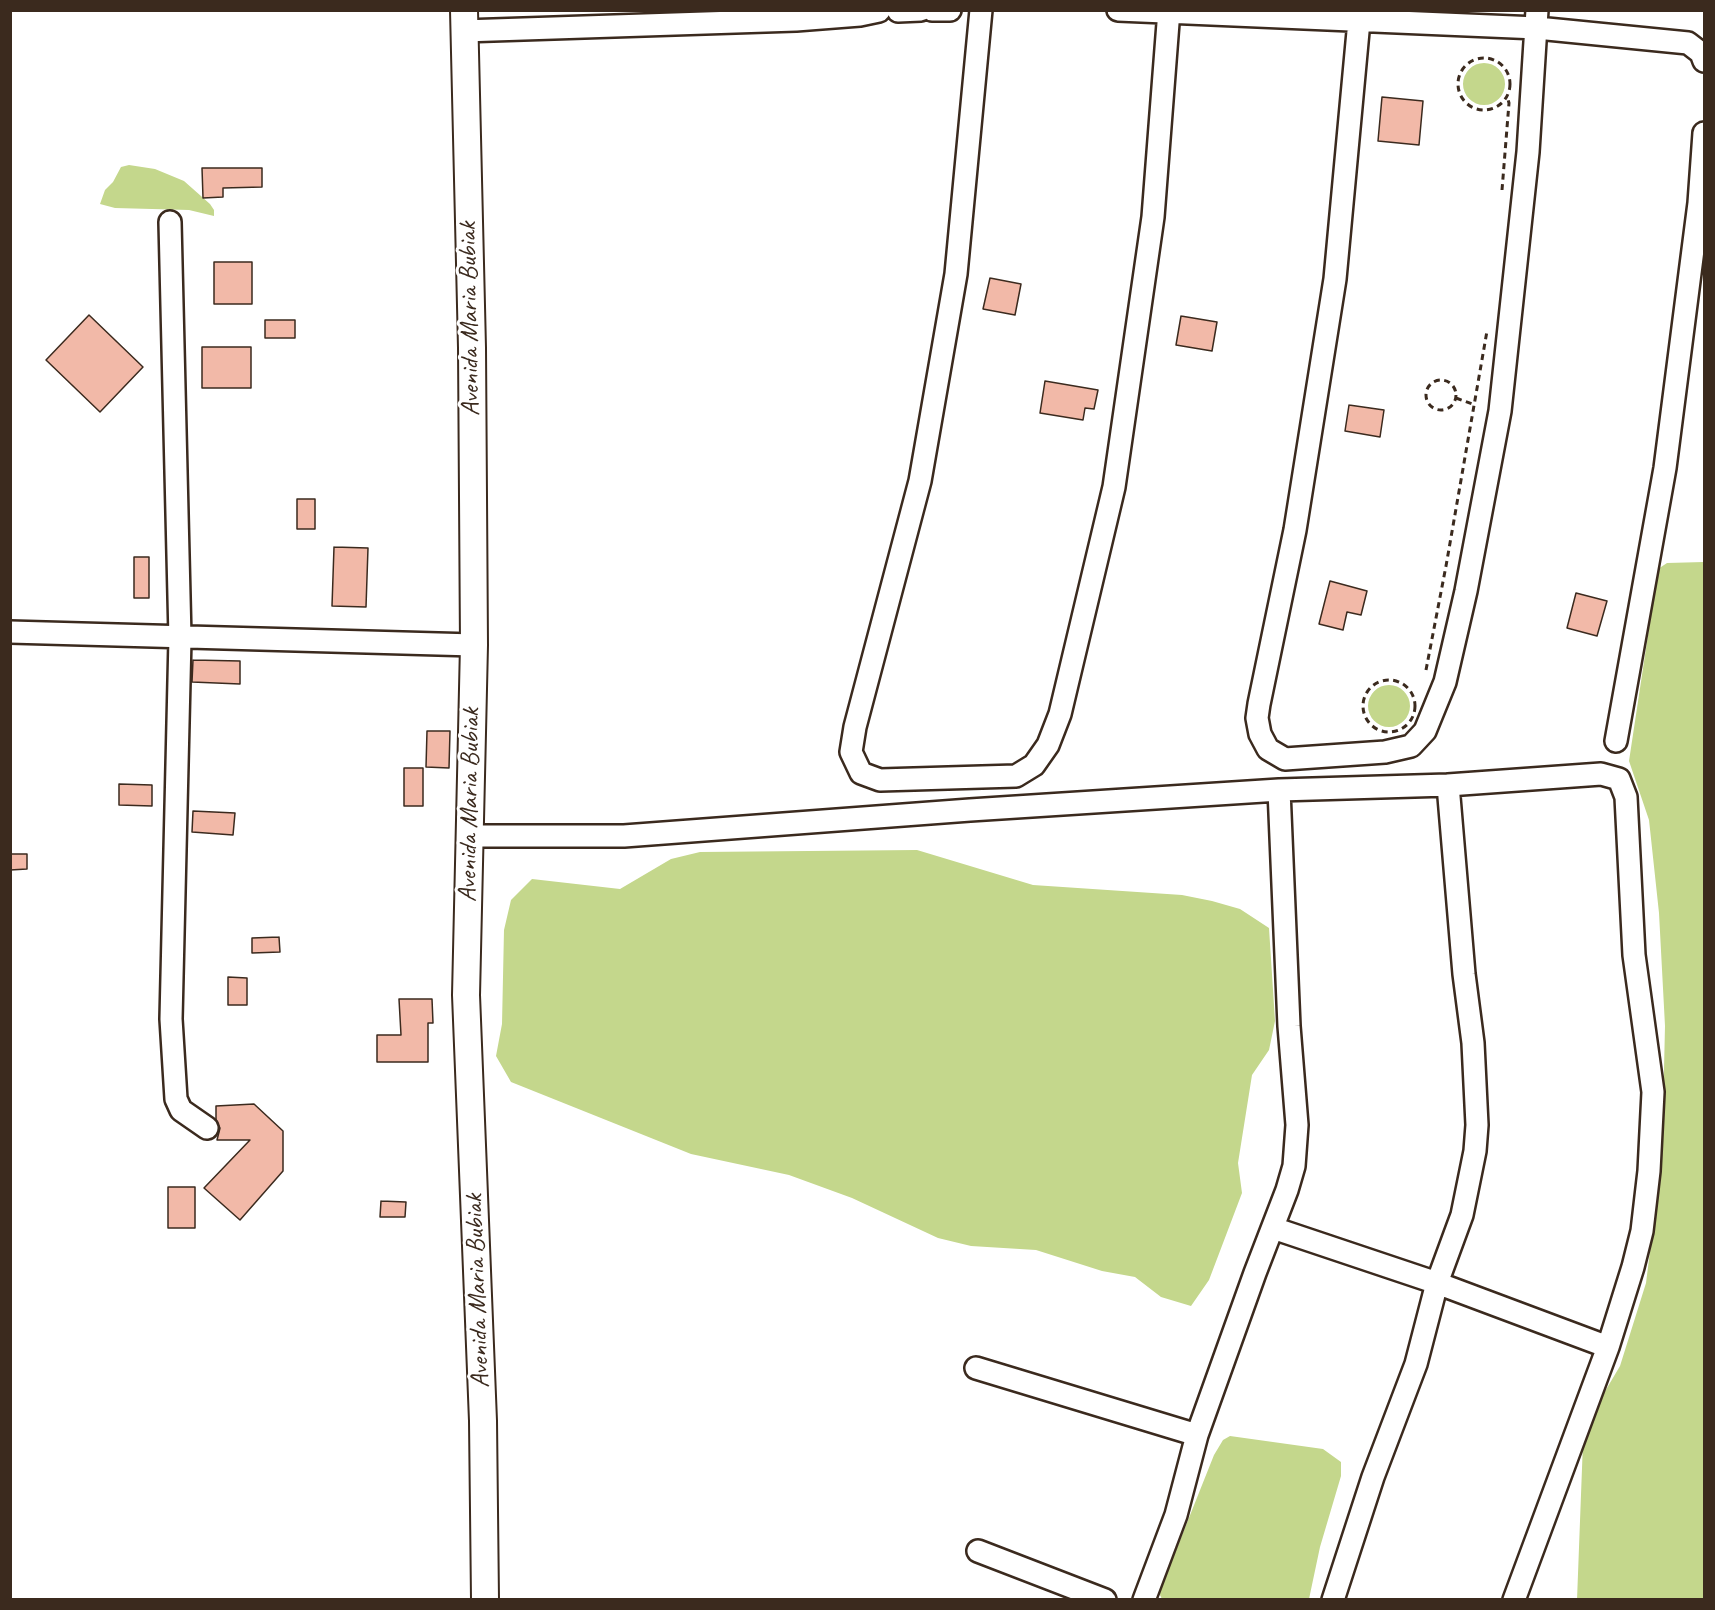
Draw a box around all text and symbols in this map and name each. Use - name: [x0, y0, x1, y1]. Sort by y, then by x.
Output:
- street label: Avenida Maria Bubiak: [453, 222, 487, 416]
- street label: Avenida Maria Bubiak: [453, 708, 487, 902]
- street label: Avenida Maria Bubiak: [459, 1193, 497, 1389]

